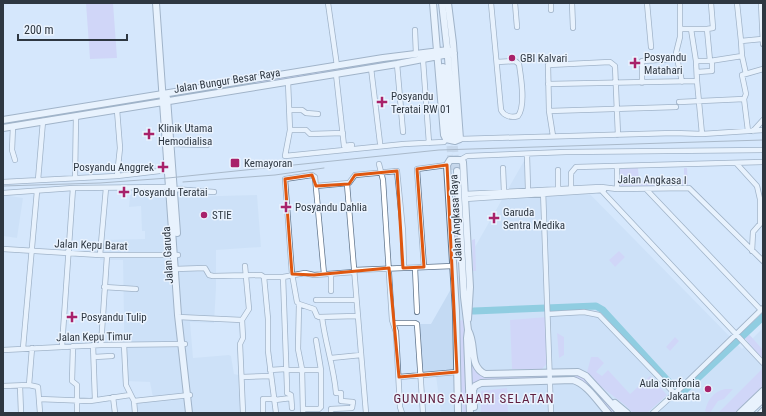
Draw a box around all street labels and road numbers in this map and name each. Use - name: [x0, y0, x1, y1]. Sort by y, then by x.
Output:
- street label: Jalan Bungur Besar Raya: [173, 66, 281, 96]
- street label: Jalan Angkasa I: [617, 173, 687, 187]
- street label: Jalan Angkasa Raya: [447, 174, 465, 262]
- street label: Jalan Garuda: [160, 226, 176, 284]
- street label: Jalan Kepu Barat: [54, 237, 128, 253]
- street label: Jalan Kepu Timur: [56, 330, 132, 344]

